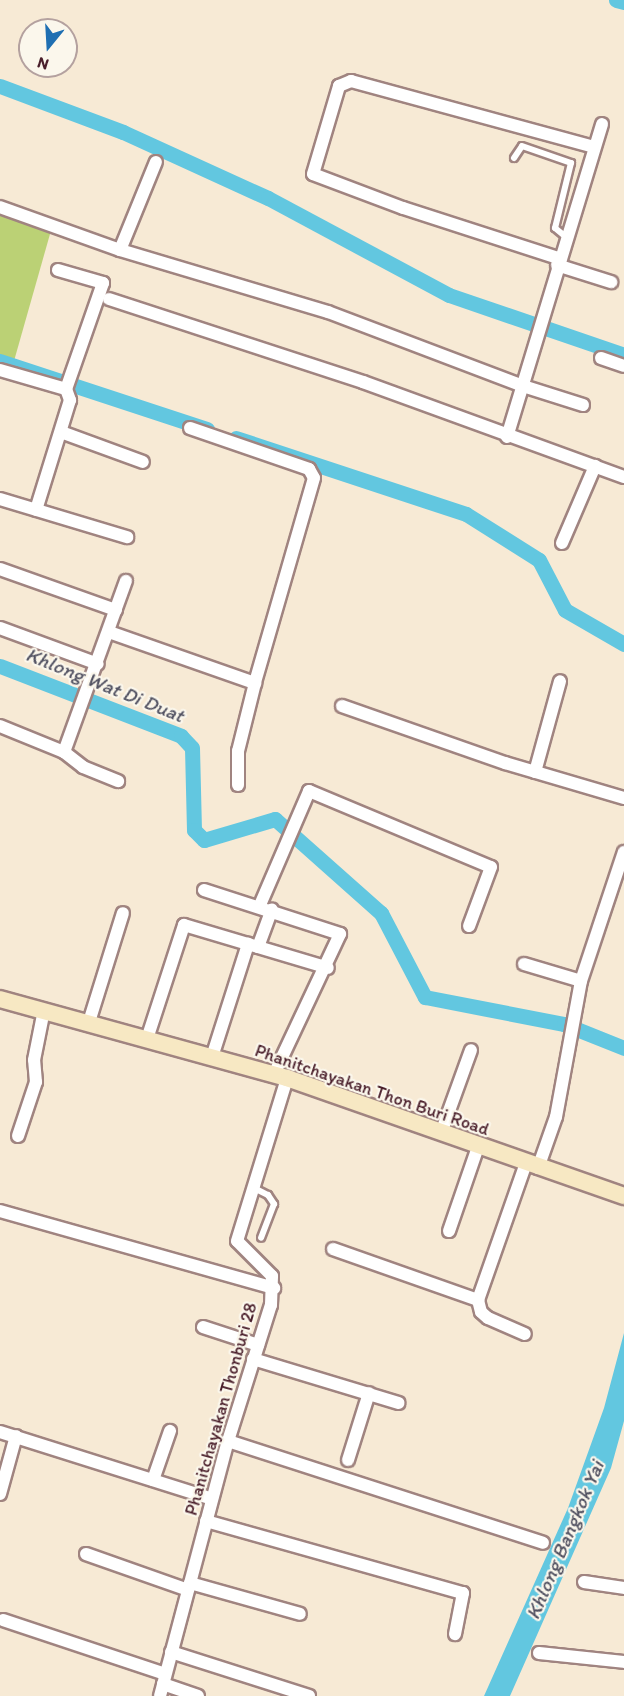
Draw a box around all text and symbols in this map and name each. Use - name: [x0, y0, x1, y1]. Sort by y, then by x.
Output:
- north arrow: [18, 18, 78, 78]
- text: N: [35, 53, 51, 74]
- water label: Khlong Wat Di Duat: [22, 642, 188, 728]
- street label: Phanitchayakan Thon Buri Road: [252, 1040, 492, 1140]
- street label: Phanitchayakan Thonburi 28: [180, 1300, 262, 1518]
- water label: Khlong Bangkok Yai: [520, 1456, 610, 1624]

